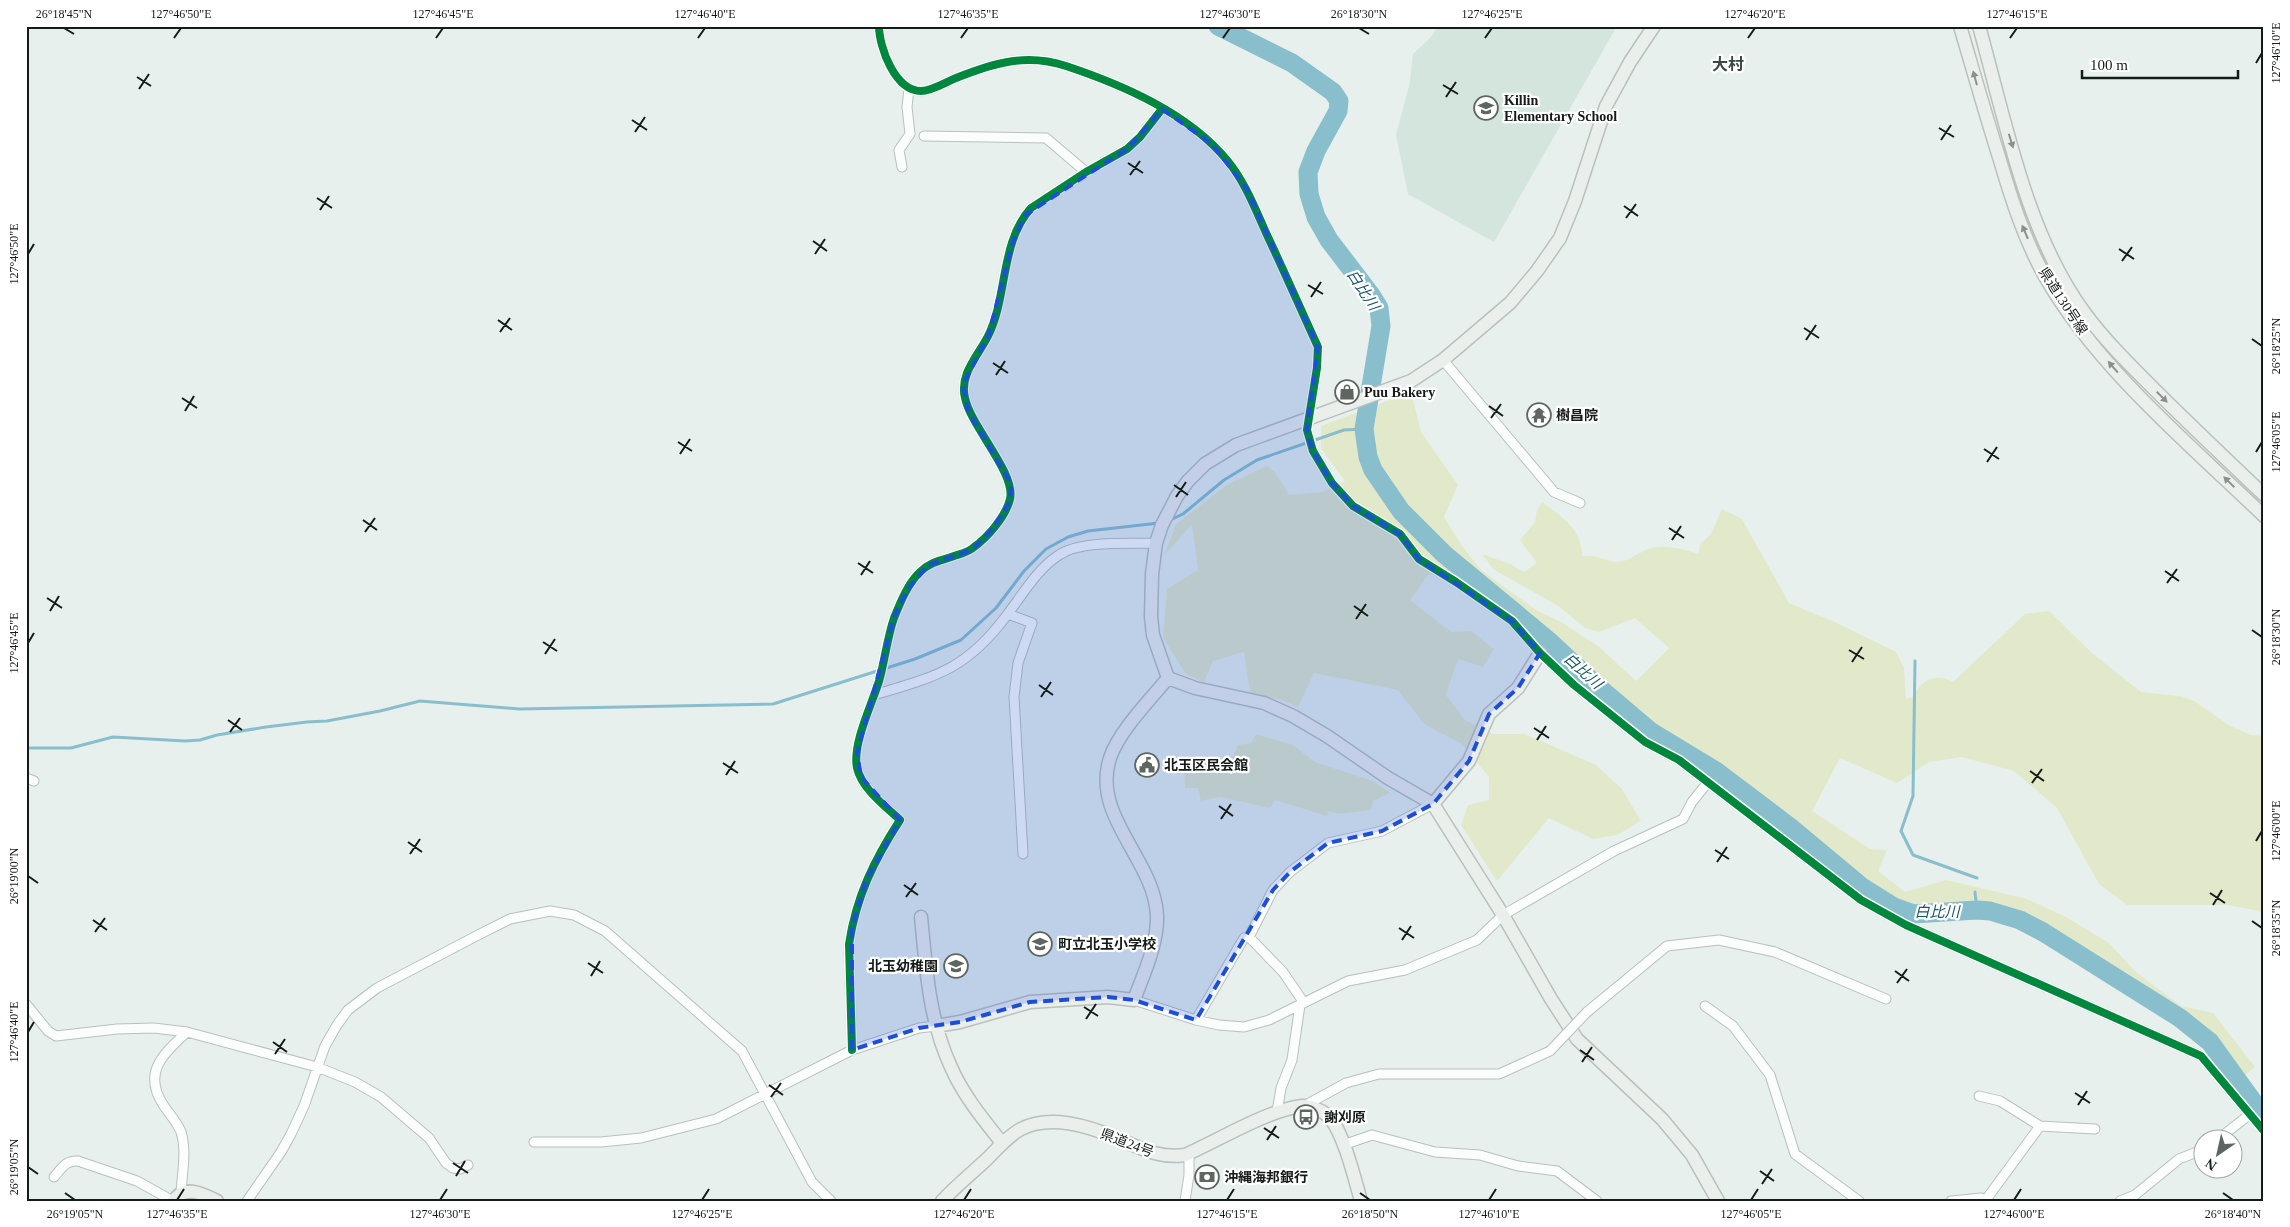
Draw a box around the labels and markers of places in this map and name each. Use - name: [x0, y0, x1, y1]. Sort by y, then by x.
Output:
- place label: Killin Elementary School: [1504, 93, 1617, 124]
- school or university icon: Killin Elementary School: [1473, 95, 1499, 121]
- shop icon: Puu Bakery: [1334, 379, 1360, 405]
- place label: Puu Bakery: [1364, 385, 1435, 400]
- temple icon: 樹昌院: [1526, 402, 1552, 428]
- place label: 樹昌院: [1556, 407, 1598, 423]
- public building icon: 北玉区民会館: [1134, 752, 1160, 778]
- place label: 北玉区民会館: [1164, 758, 1248, 773]
- school or university icon: 町立北玉小学校: [1027, 931, 1053, 957]
- place label: 町立北玉小学校: [1058, 937, 1156, 952]
- school or university icon: 北玉幼稚園: [943, 953, 969, 979]
- place label: 北玉幼稚園: [868, 958, 938, 974]
- bus stop icon: 謝刈原: [1293, 1104, 1319, 1130]
- place label: 謝刈原: [1324, 1110, 1366, 1125]
- bank icon: 沖縄海邦銀行: [1194, 1164, 1220, 1190]
- place label: 沖縄海邦銀行: [1224, 1169, 1308, 1185]

